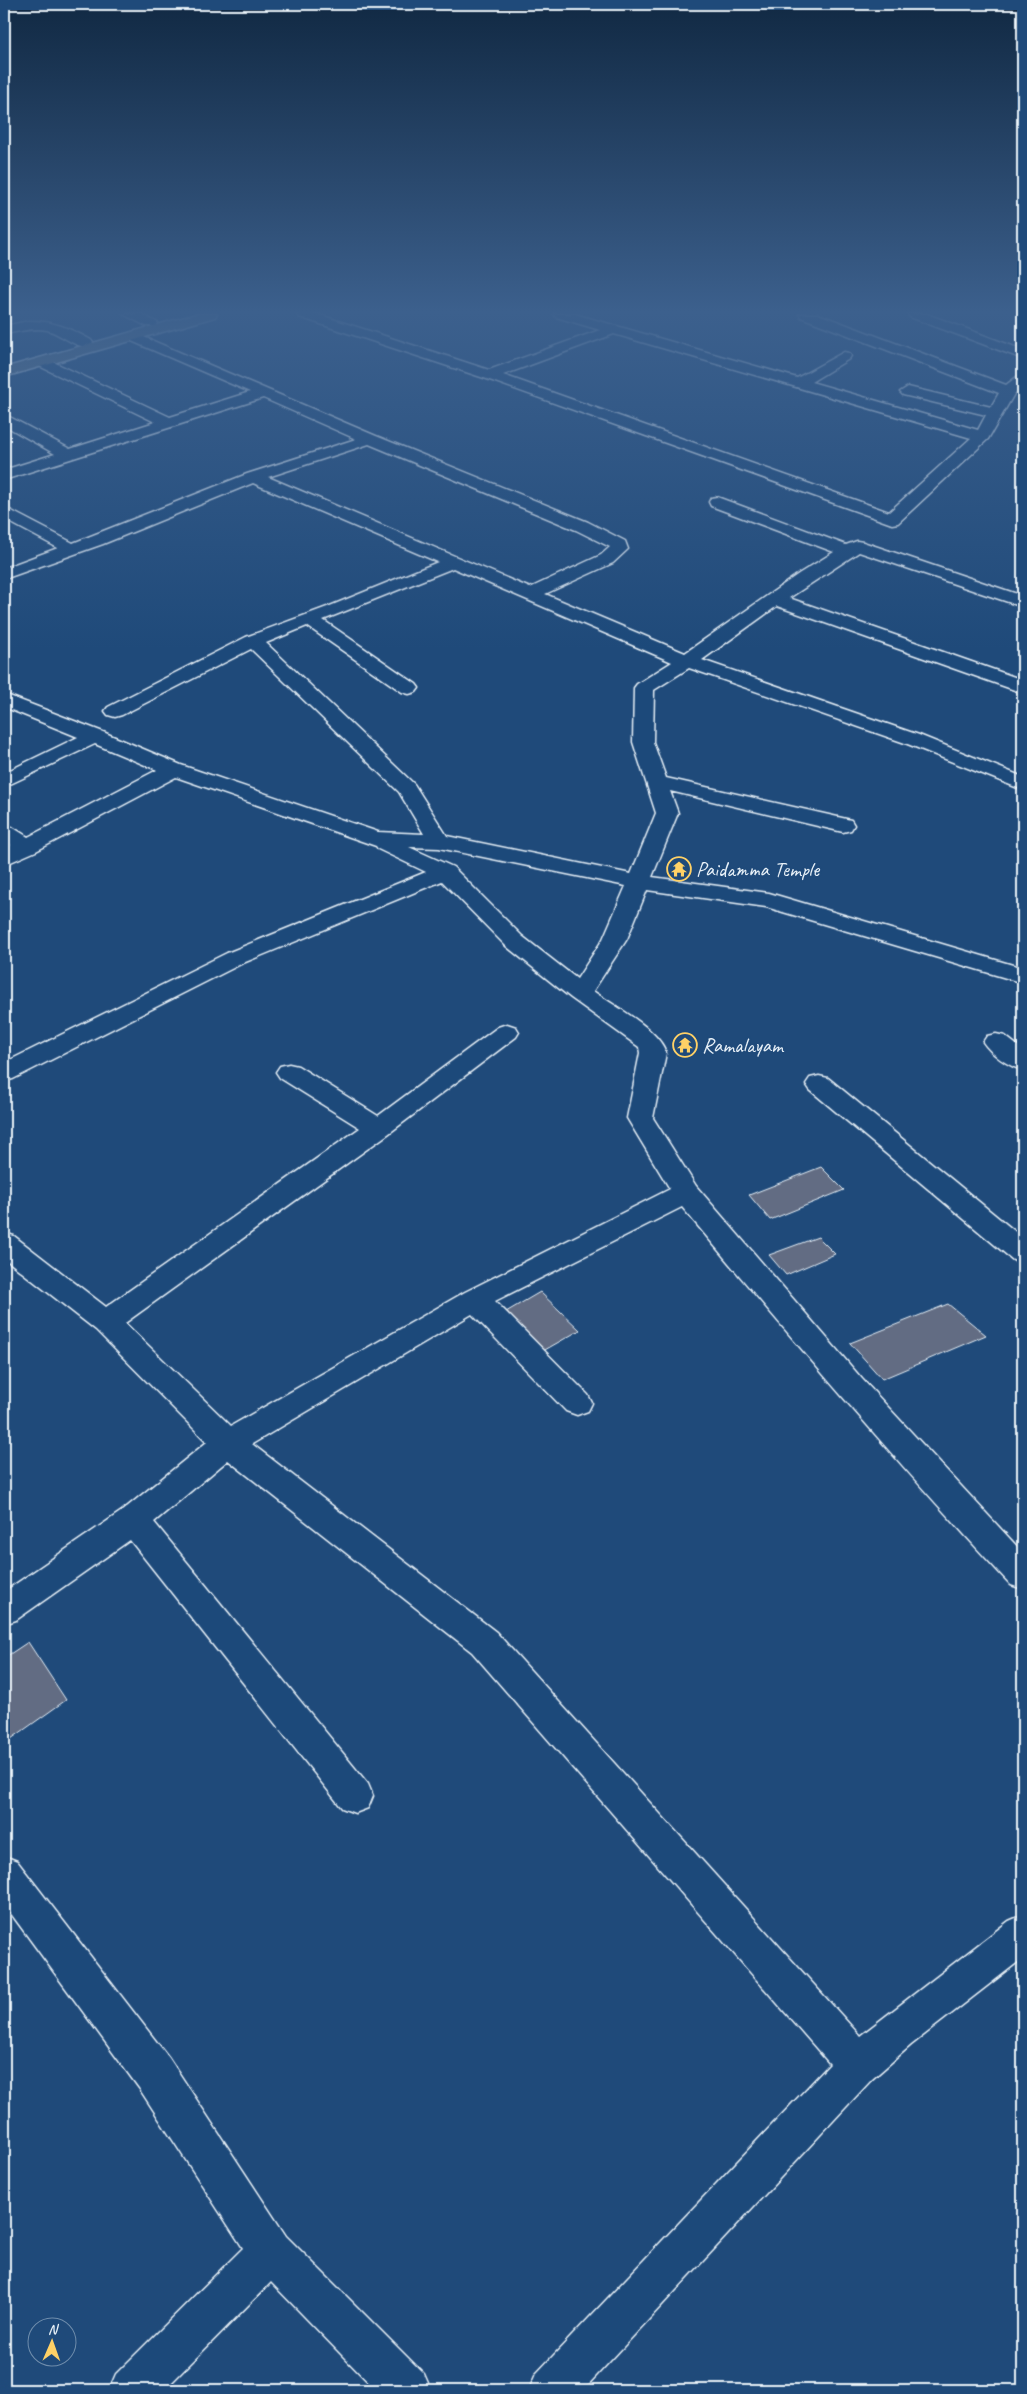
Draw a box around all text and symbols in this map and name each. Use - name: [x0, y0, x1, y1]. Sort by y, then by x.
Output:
- temple icon: Paidamma Temple: [666, 856, 692, 882]
- place label: Paidamma Temple: [696, 856, 820, 882]
- temple icon: Ramalayam: [672, 1032, 698, 1058]
- place label: Ramalayam: [702, 1032, 785, 1058]
- north arrow: [28, 2316, 78, 2366]
- text: N: [48, 2321, 59, 2338]

